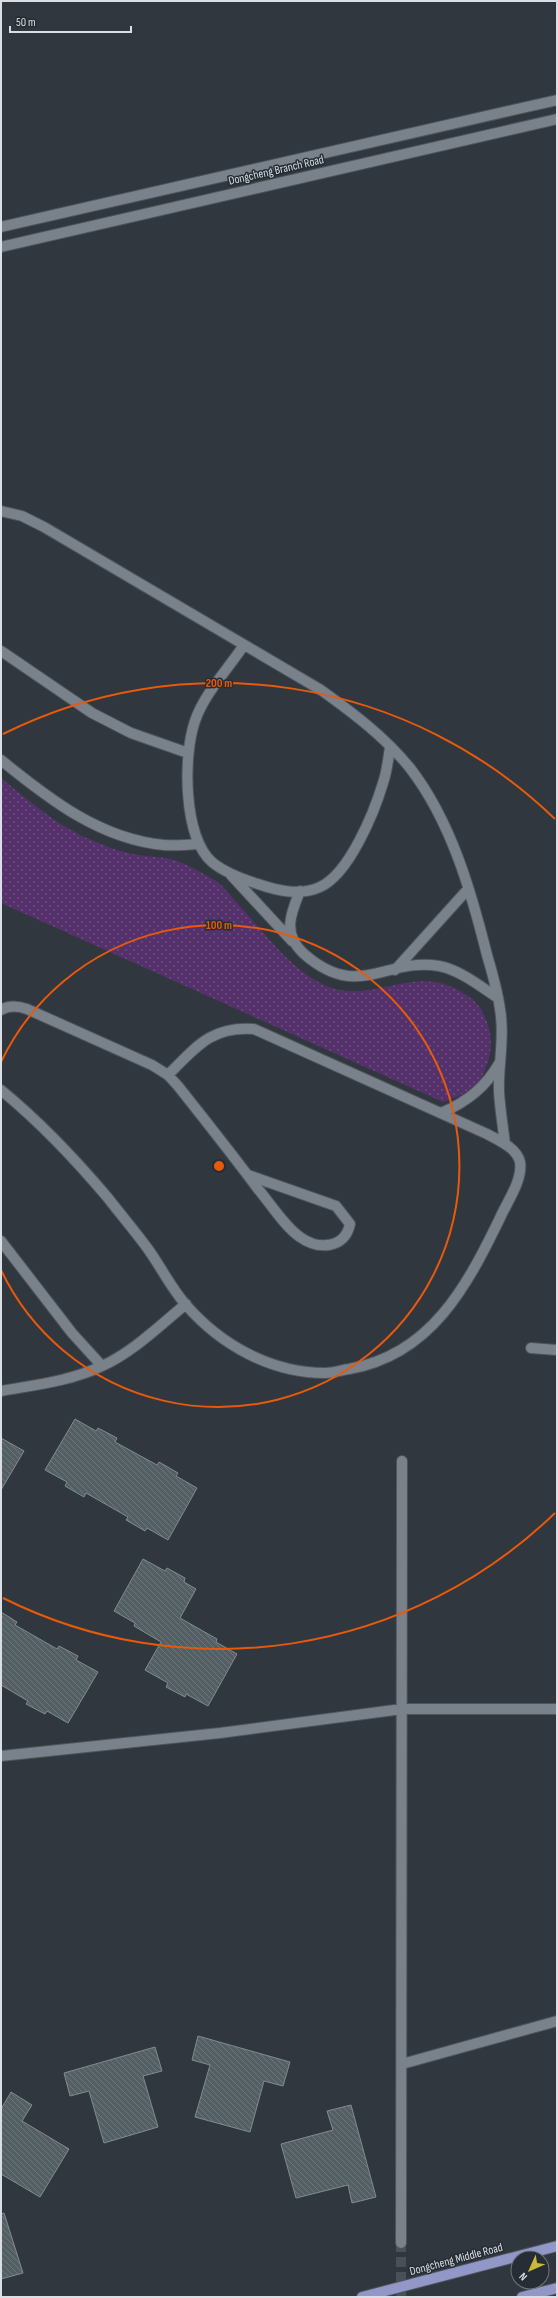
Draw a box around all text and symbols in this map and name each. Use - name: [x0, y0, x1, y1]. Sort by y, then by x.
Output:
- scale bar: [10, 8, 131, 34]
- text: 50 m: [16, 15, 36, 30]
- street label: Dongcheng Branch Road: [227, 152, 325, 189]
- text: 200 m: [206, 676, 232, 691]
- text: 100 m: [206, 918, 232, 933]
- centre of rings: [212, 1159, 226, 1173]
- street label: Dongcheng Middle Road: [408, 2240, 504, 2279]
- north arrow: [510, 2250, 550, 2290]
- text: N: [517, 2270, 530, 2283]

